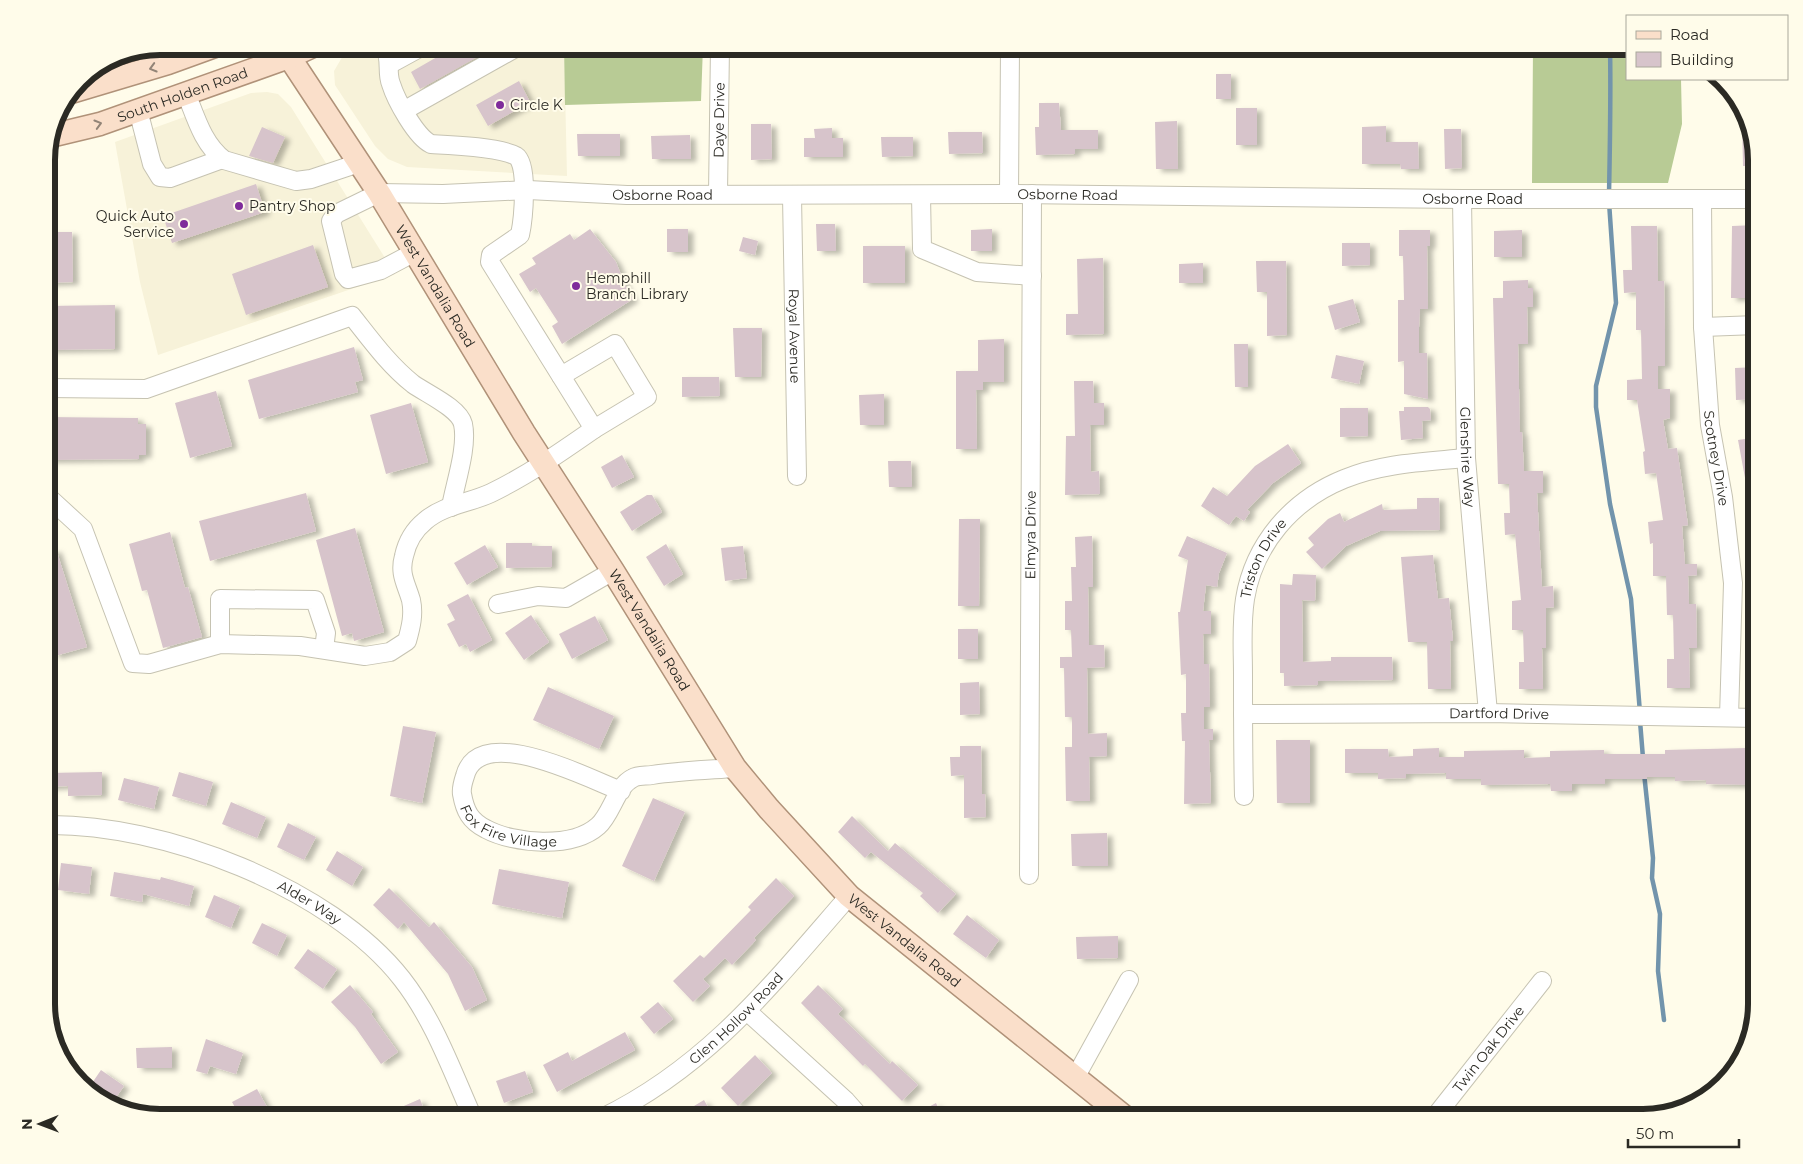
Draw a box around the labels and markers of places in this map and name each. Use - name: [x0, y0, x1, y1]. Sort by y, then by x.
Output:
- place label: Circle K: [510, 96, 563, 114]
- marker: Circle K: [494, 99, 506, 111]
- place label: Pantry Shop: [249, 197, 335, 215]
- marker: Pantry Shop: [233, 200, 245, 212]
- place label: Quick Auto Service: [96, 207, 174, 241]
- marker: Quick Auto Service: [178, 218, 190, 230]
- place label: Hemphill Branch Library: [586, 269, 689, 303]
- marker: Hemphill Branch Library: [570, 280, 582, 292]

